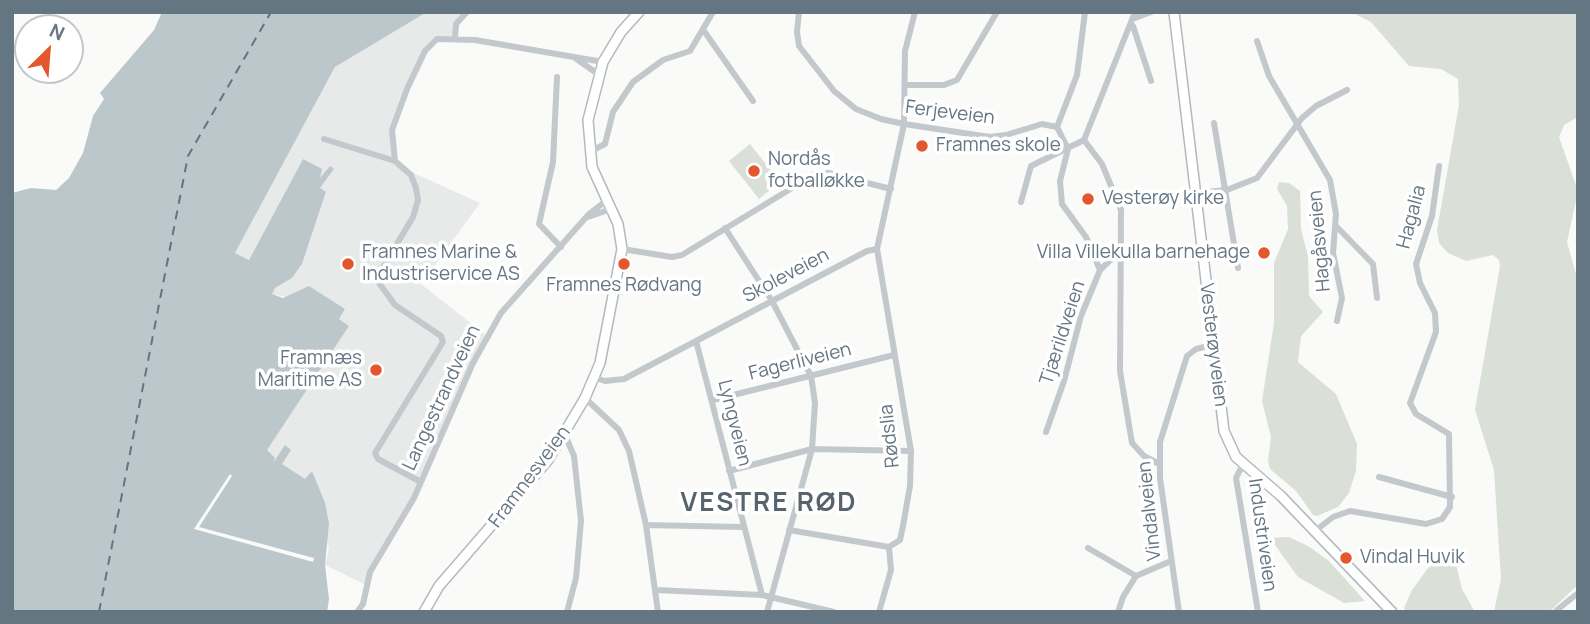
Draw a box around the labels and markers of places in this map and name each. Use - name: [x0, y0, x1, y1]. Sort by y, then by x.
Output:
- place label: Framnes skole: [936, 135, 1061, 157]
- marker: Framnes skole: [914, 138, 930, 154]
- place label: Nordås fotballøkke: [768, 149, 865, 193]
- marker: Nordås fotballøkke: [746, 163, 762, 179]
- place label: Vesterøy kirke: [1102, 188, 1224, 210]
- marker: Vesterøy kirke: [1080, 191, 1096, 207]
- place label: Framnes Marine & Industriservice AS: [362, 242, 520, 286]
- place label: Villa Villekulla barnehage: [1037, 242, 1250, 264]
- marker: Villa Villekulla barnehage: [1256, 245, 1272, 261]
- marker: Framnes Marine & Industriservice AS: [340, 256, 356, 272]
- marker: Framnes Rødvang: [616, 256, 632, 272]
- place label: Framnes Rødvang: [546, 275, 702, 297]
- place label: Framnæs Maritime AS: [258, 348, 362, 392]
- marker: Framnæs Maritime AS: [368, 362, 384, 378]
- place label: Vindal Huvik: [1360, 547, 1465, 569]
- marker: Vindal Huvik: [1338, 550, 1354, 566]

